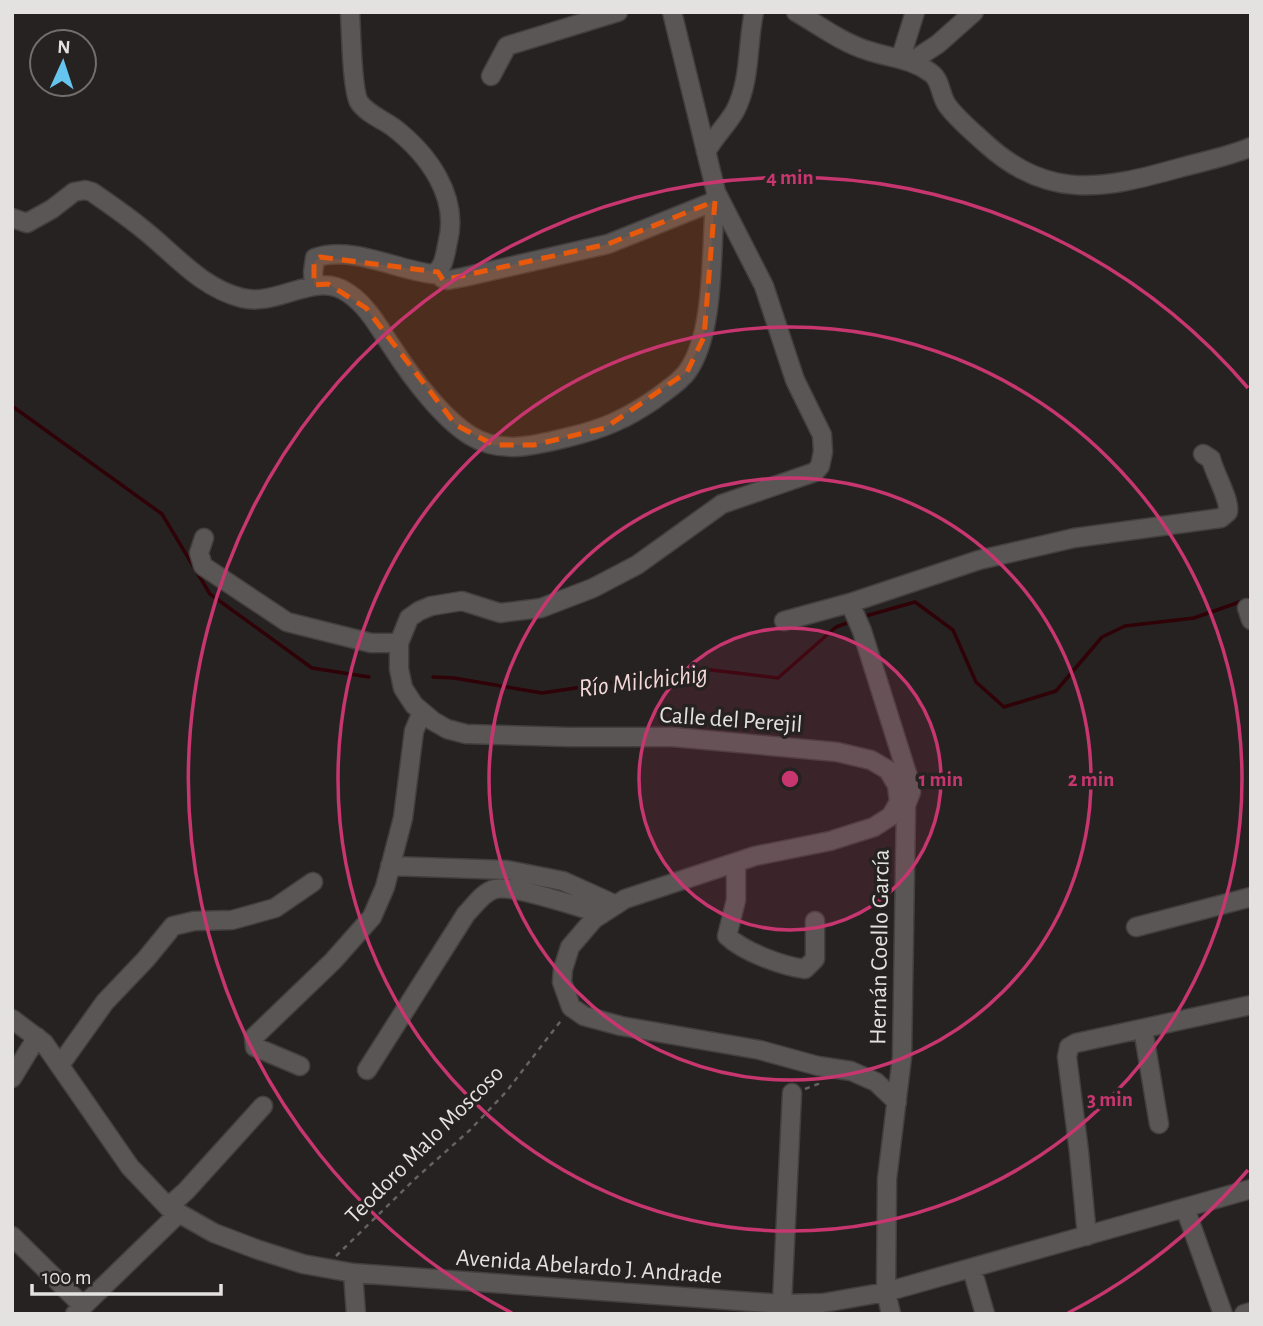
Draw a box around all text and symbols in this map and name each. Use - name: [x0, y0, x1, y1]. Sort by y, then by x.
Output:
- north arrow: [28, 28, 98, 98]
- text: N: [57, 38, 71, 57]
- text: 4 min: [766, 167, 814, 188]
- water label: Río Milchichig: [577, 660, 709, 702]
- street label: Calle del Perejil: [659, 703, 803, 737]
- centre of rings: [778, 767, 802, 791]
- text: 1 min: [919, 769, 963, 790]
- text: 2 min: [1068, 769, 1114, 790]
- street label: Hernán Coello García: [866, 849, 894, 1045]
- street label: Teodoro Malo Moscoso: [341, 1061, 508, 1228]
- text: 3 min: [1087, 1089, 1133, 1110]
- street label: Avenida Abelardo J. Andrade: [455, 1246, 723, 1288]
- scale bar: [32, 1252, 220, 1296]
- text: 100 m: [42, 1267, 92, 1288]

